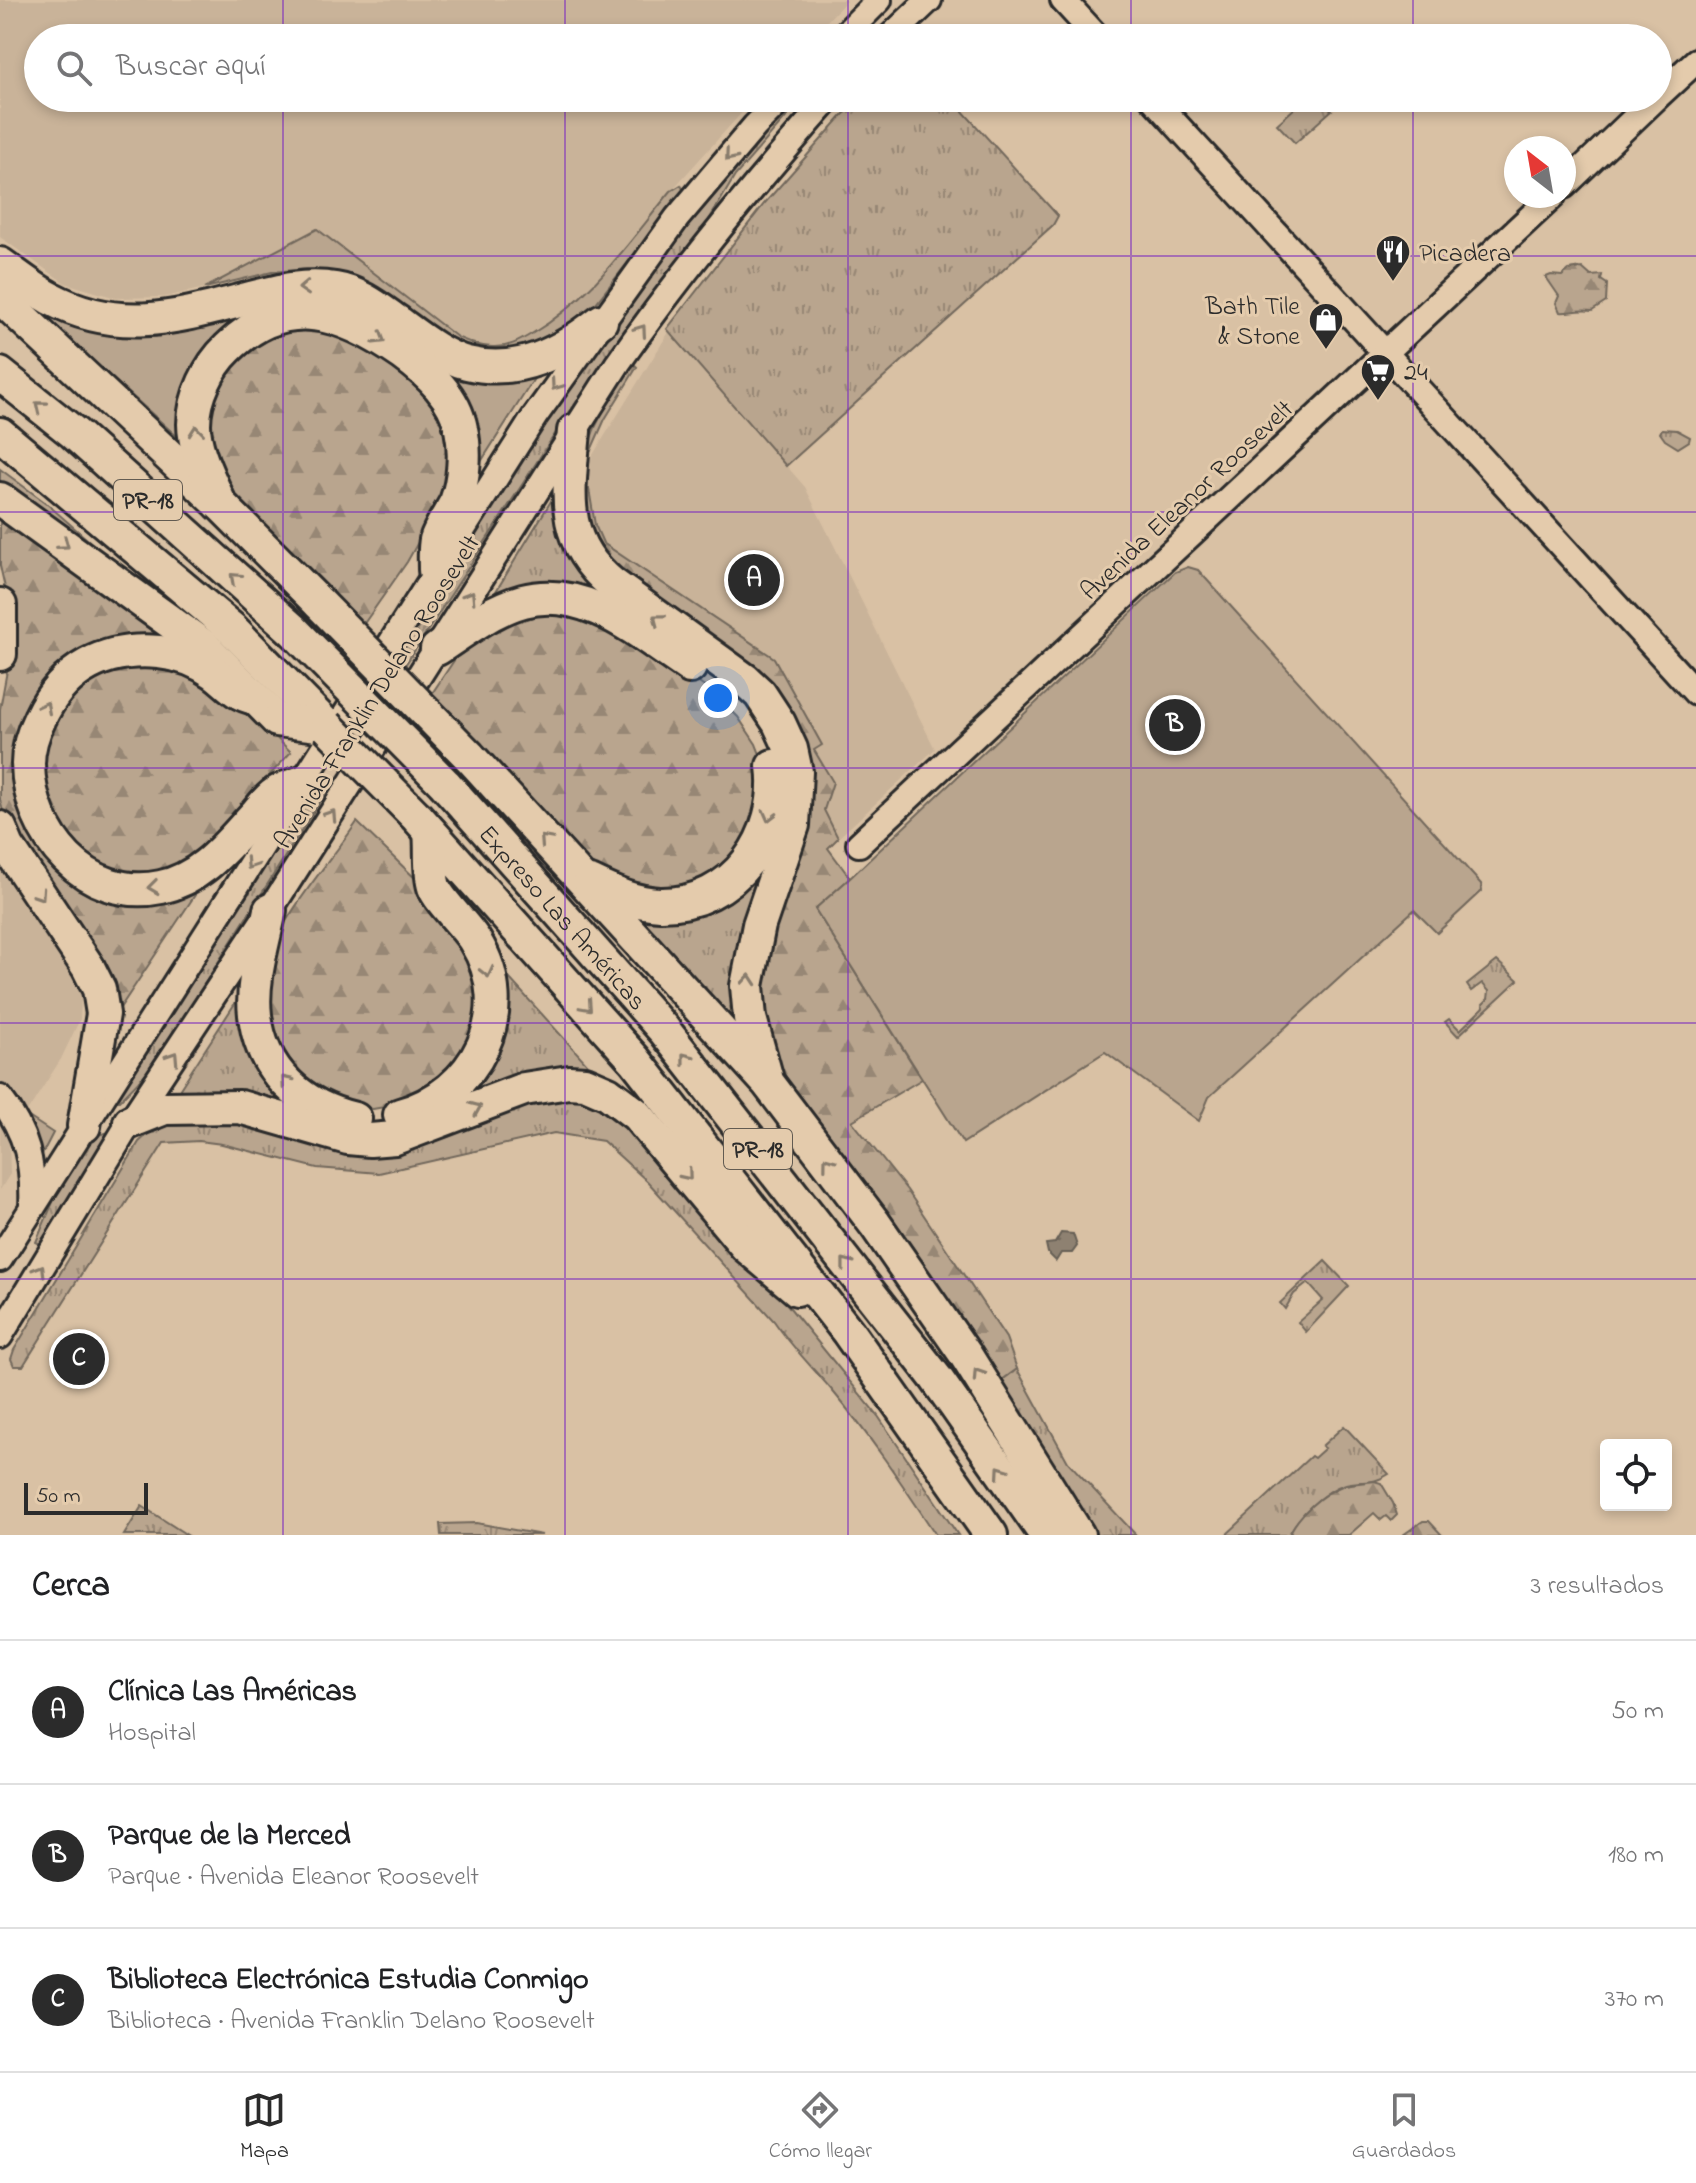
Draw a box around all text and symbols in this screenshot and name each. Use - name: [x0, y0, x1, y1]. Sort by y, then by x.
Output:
- search box: [24, 24, 1672, 112]
- icon: search: [52, 46, 96, 90]
- text: Buscar aquí: [116, 46, 266, 90]
- north arrow: [1504, 136, 1576, 208]
- one-way arrow: [725, 146, 740, 161]
- restaurant icon: Picadera: [1374, 233, 1412, 283]
- place label: Picadera: [1419, 236, 1511, 274]
- one-way arrow: [297, 279, 310, 296]
- place label: Bath Tile & Stone: [1204, 289, 1300, 357]
- shop icon: Bath Tile & Stone: [1307, 301, 1345, 351]
- one-way arrow: [631, 325, 646, 339]
- one-way arrow: [371, 329, 386, 345]
- supermarket icon: 24: [1359, 352, 1397, 402]
- place label: 24: [1404, 355, 1428, 393]
- one-way arrow: [551, 376, 566, 391]
- street label: Avenida Eleanor Roosevelt: [1073, 392, 1303, 610]
- one-way arrow: [34, 401, 49, 415]
- one-way arrow: [187, 424, 204, 437]
- road number: PR-18: [114, 480, 182, 520]
- street label: Avenida Franklin Delano Roosevelt: [266, 528, 491, 857]
- one-way arrow: [55, 534, 70, 548]
- pin: A: [728, 550, 780, 610]
- one-way arrow: [229, 573, 244, 587]
- one-way arrow: [461, 590, 476, 605]
- one-way arrow: [653, 614, 667, 629]
- your location: [698, 678, 738, 718]
- pin: B: [1149, 695, 1201, 755]
- one-way arrow: [36, 701, 51, 716]
- one-way arrow: [321, 809, 336, 824]
- one-way arrow: [762, 809, 779, 823]
- street label: Expreso Las Américas: [468, 818, 654, 1020]
- one-way arrow: [540, 834, 555, 849]
- one-way arrow: [246, 855, 261, 870]
- one-way arrow: [146, 879, 159, 896]
- one-way arrow: [30, 886, 45, 900]
- one-way arrow: [478, 964, 495, 978]
- one-way arrow: [740, 973, 757, 986]
- one-way arrow: [577, 997, 591, 1012]
- one-way arrow: [164, 1051, 179, 1065]
- one-way arrow: [681, 1052, 695, 1067]
- one-way arrow: [281, 1075, 296, 1090]
- one-way arrow: [468, 1101, 482, 1118]
- road number: PR-18: [724, 1129, 792, 1169]
- one-way arrow: [823, 1156, 837, 1171]
- one-way arrow: [677, 1166, 692, 1180]
- one-way arrow: [842, 1257, 856, 1271]
- one-way arrow: [31, 1264, 46, 1279]
- pin: C: [53, 1329, 105, 1389]
- one-way arrow: [972, 1368, 987, 1383]
- map controls: [1600, 1439, 1672, 1511]
- button: locate: [1600, 1439, 1672, 1511]
- one-way arrow: [996, 1466, 1011, 1480]
- scale bar: [24, 1479, 148, 1515]
- text: 50 m: [36, 1481, 81, 1513]
- text: Cerca: [32, 1562, 110, 1612]
- text: 3 resultados: [1531, 1568, 1664, 1606]
- text: Clínica Las Américas: [108, 1671, 357, 1715]
- text: A: [50, 1693, 66, 1731]
- text: 50 m: [1611, 1693, 1664, 1731]
- text: Hospital: [108, 1715, 196, 1753]
- text: Parque de la Merced: [108, 1815, 351, 1859]
- text: B: [49, 1837, 67, 1875]
- text: 180 m: [1608, 1837, 1664, 1875]
- text: Parque · Avenida Eleanor Roosevelt: [108, 1859, 479, 1897]
- text: Biblioteca Electrónica Estudia Conmigo: [108, 1959, 588, 2003]
- text: C: [51, 1981, 65, 2019]
- text: 370 m: [1605, 1981, 1664, 2019]
- text: Biblioteca · Avenida Franklin Delano Roosevelt: [108, 2003, 595, 2041]
- tab: Mapa: [240, 2088, 289, 2168]
- tab: Cómo llegar: [769, 2088, 872, 2168]
- tab: Guardados: [1352, 2088, 1456, 2168]

